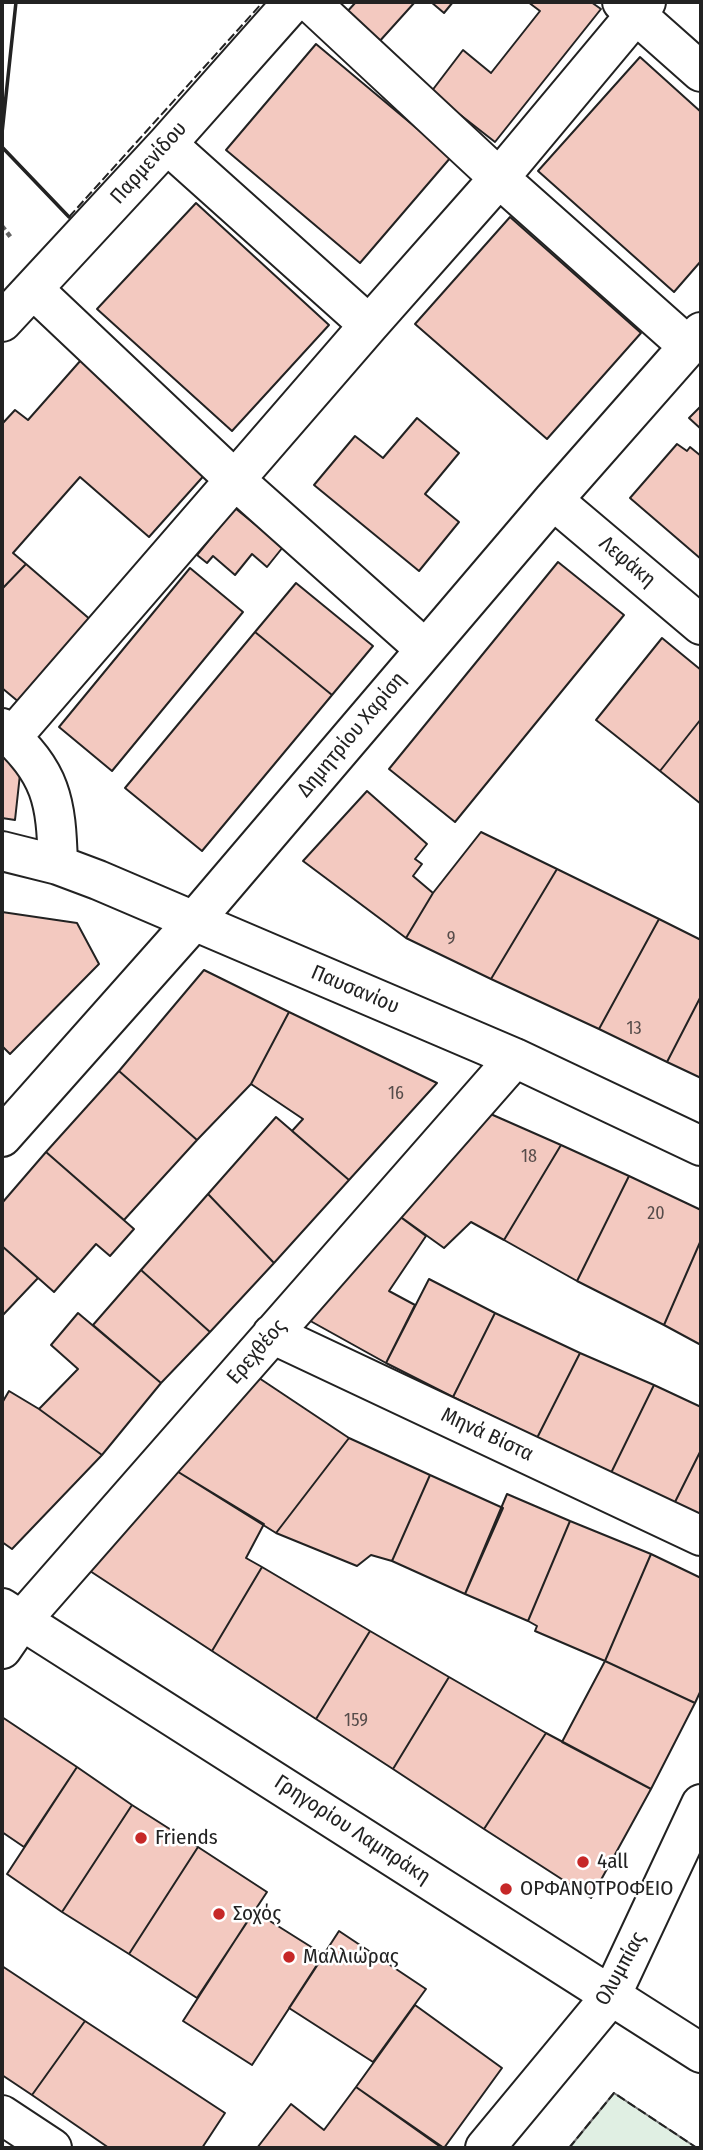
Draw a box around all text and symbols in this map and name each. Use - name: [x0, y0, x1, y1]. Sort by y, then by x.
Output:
- street label: Παρμενίδου: [105, 117, 193, 209]
- street label: Λεφάκη: [594, 531, 660, 593]
- street label: Δημητρίου Χαρίση: [292, 667, 412, 803]
- house number: 9: [447, 928, 455, 950]
- street label: Παυσανίου: [307, 960, 403, 1020]
- house number: 13: [626, 1018, 642, 1040]
- house number: 16: [388, 1083, 404, 1105]
- house number: 18: [521, 1146, 537, 1168]
- house number: 20: [647, 1203, 665, 1225]
- street label: Ερεχθέος: [222, 1314, 292, 1390]
- street label: Μηνά Βίστα: [437, 1403, 537, 1467]
- house number: 159: [344, 1710, 368, 1732]
- street label: Γρηγορίου Λαμπράκη: [269, 1770, 435, 1890]
- place label: Friends: [155, 1825, 218, 1851]
- marker: Friends: [133, 1830, 149, 1846]
- place label: 4all: [597, 1849, 628, 1875]
- marker: 4all: [575, 1854, 591, 1870]
- place label: ΟΡΦΑΝΟΤΡΟΦΕΙΟ: [520, 1876, 673, 1902]
- marker: ΟΡΦΑΝΟΤΡΟΦΕΙΟ: [498, 1881, 514, 1897]
- place label: Σοχός: [233, 1901, 281, 1927]
- marker: Σοχός: [211, 1906, 227, 1922]
- street label: Ολυμπίας: [590, 1928, 652, 2010]
- place label: Μαλλιώρας: [303, 1944, 399, 1970]
- marker: Μαλλιώρας: [281, 1949, 297, 1965]

